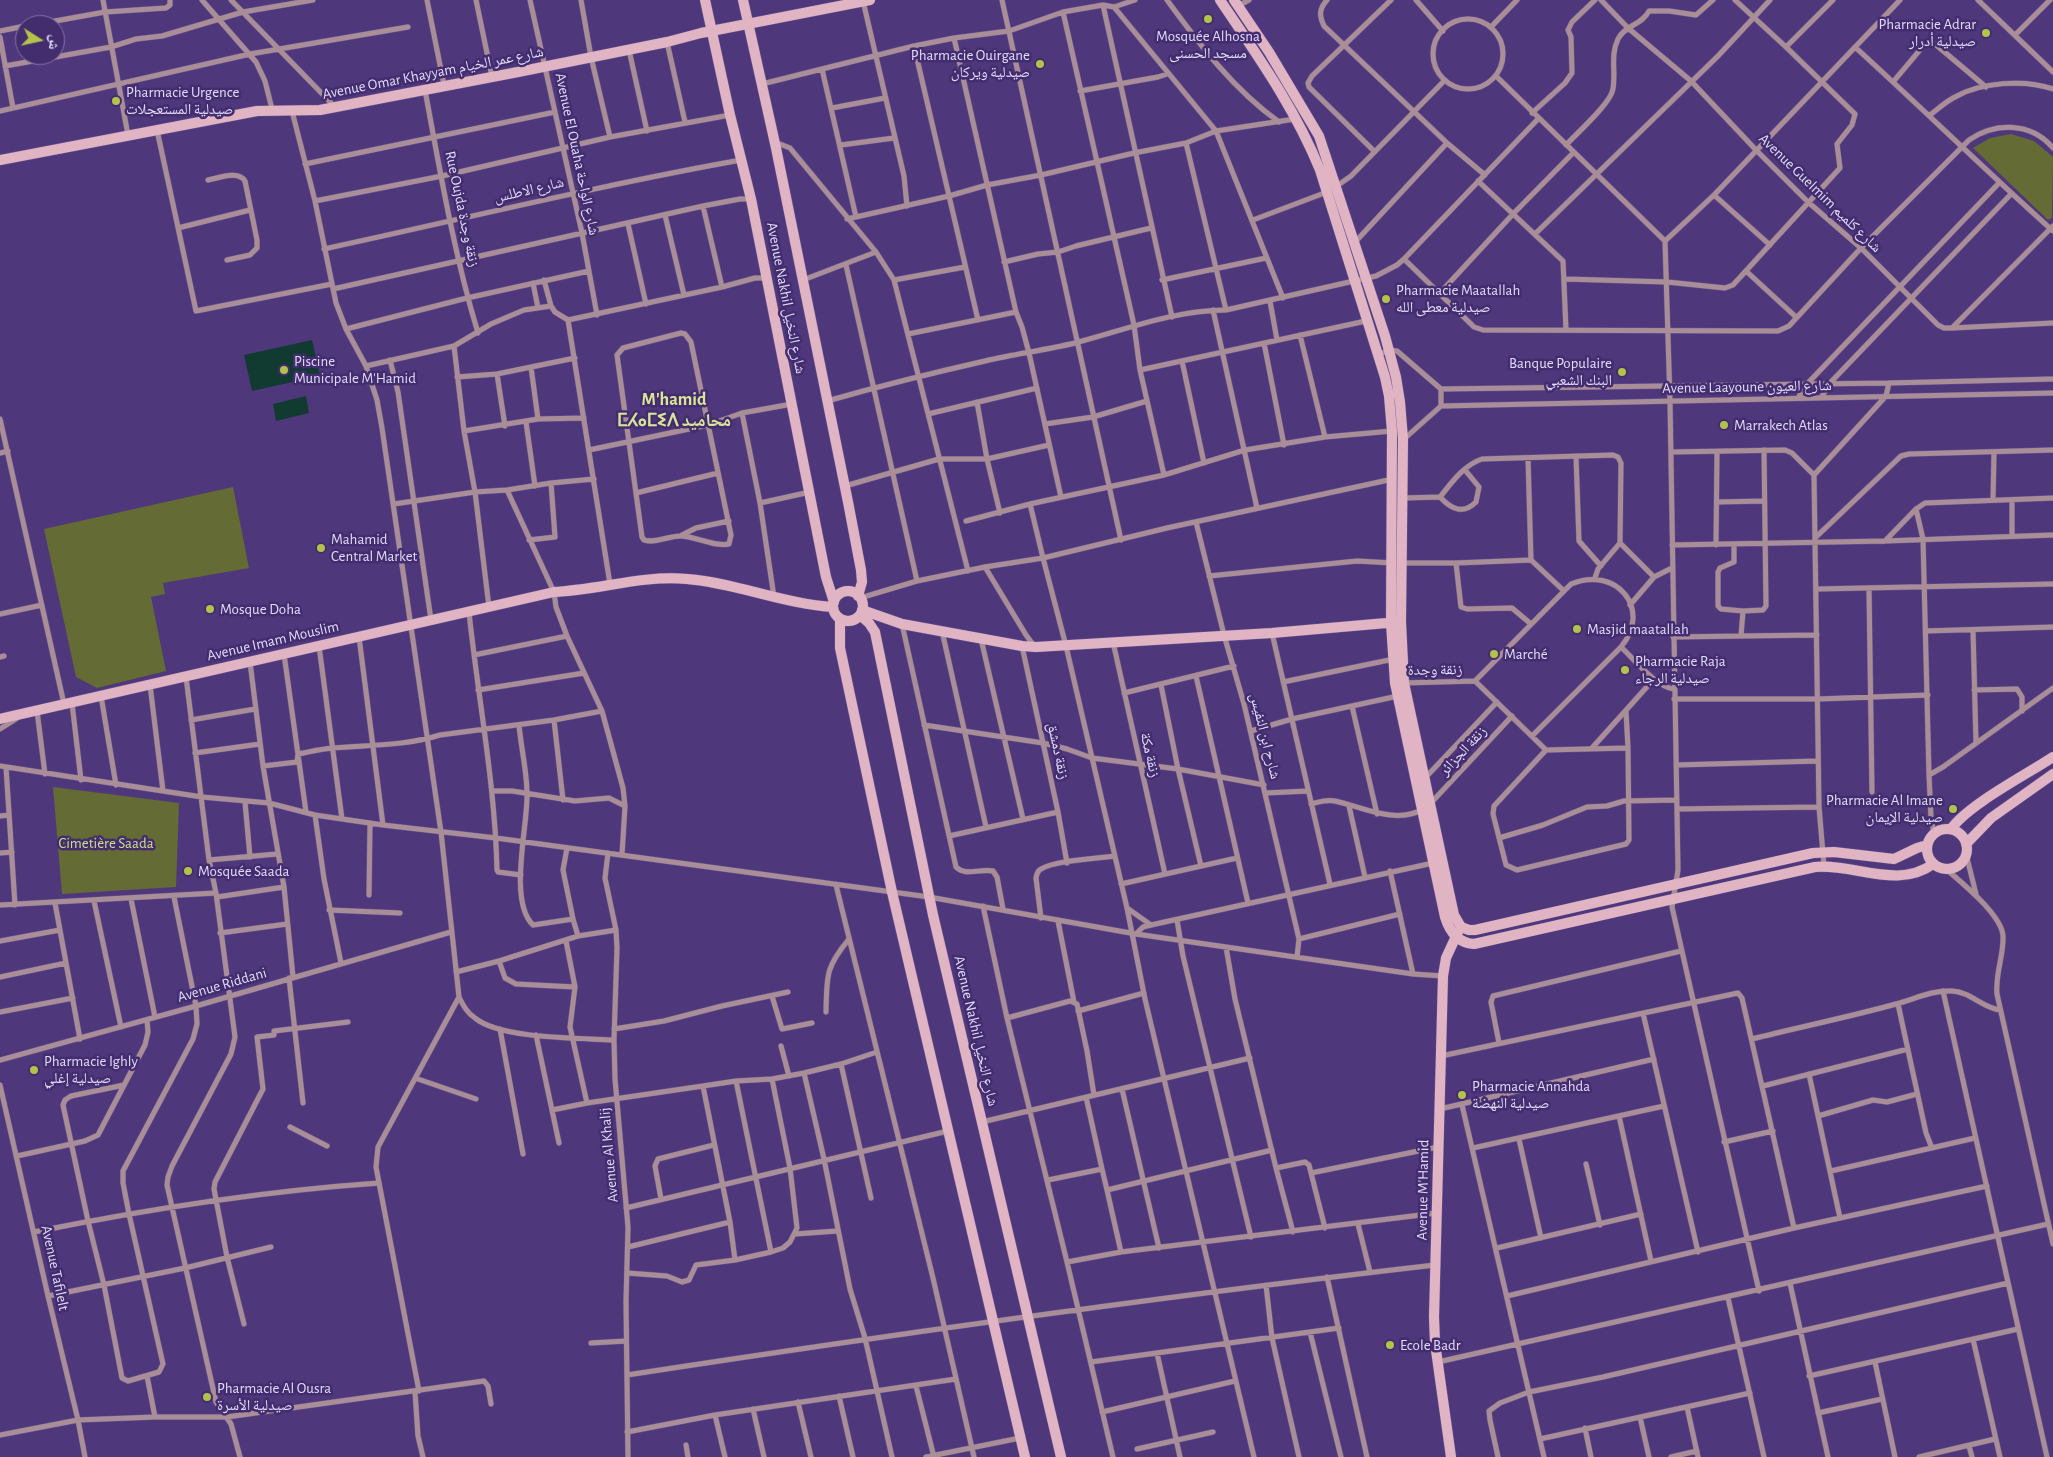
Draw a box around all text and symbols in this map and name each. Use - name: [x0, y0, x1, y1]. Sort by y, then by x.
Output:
- marker: Mosquée Alhosna مسجد الحسنى: [1202, 13, 1214, 25]
- north arrow: [15, 15, 65, 65]
- place label: Pharmacie Adrar صيدلية أدرار: [1879, 15, 1976, 50]
- place label: Mosquée Alhosna مسجد الحسنى: [1156, 27, 1260, 62]
- marker: Pharmacie Adrar صيدلية أدرار: [1980, 27, 1992, 39]
- text: ش: [46, 34, 62, 51]
- street label: Avenue Omar Khayyam شارع عمر الخيام: [321, 43, 545, 103]
- place label: Pharmacie Ouirgane صيدلية ويركان: [911, 46, 1030, 81]
- marker: Pharmacie Ouirgane صيدلية ويركان: [1034, 58, 1046, 70]
- street label: Avenue El Ouaha شارع الواحة: [551, 71, 603, 237]
- place label: Pharmacie Urgence صيدلية المستعجلات: [126, 83, 240, 118]
- marker: Pharmacie Urgence صيدلية المستعجلات: [110, 95, 122, 107]
- street label: Avenue Guelmim شارع كلميم: [1755, 130, 1885, 256]
- street label: Rue Oujda زنقة وجدة: [441, 149, 483, 269]
- street label: شارع الاطلس: [492, 173, 566, 207]
- street label: Avenue Nakhil شارع النخيل: [762, 221, 810, 375]
- place label: Pharmacie Maatallah صيدلية معطى الله: [1396, 281, 1520, 316]
- marker: Pharmacie Maatallah صيدلية معطى الله: [1380, 293, 1392, 305]
- place label: Piscine Municipale M'Hamid: [294, 352, 416, 387]
- place label: Banque Populaire البنك الشعبي: [1509, 354, 1612, 389]
- marker: Piscine Municipale M'Hamid: [278, 364, 290, 376]
- marker: Banque Populaire البنك الشعبي: [1616, 366, 1628, 378]
- street label: Avenue Laayoune شارع العيون: [1662, 377, 1832, 397]
- district label: M'hamid ⵎⵃⴰⵎⵉⴷ محاميد: [617, 389, 731, 432]
- place label: Marrakech Atlas: [1734, 416, 1828, 434]
- marker: Marrakech Atlas: [1718, 419, 1730, 431]
- place label: Mahamid Central Market: [331, 530, 417, 565]
- marker: Mahamid Central Market: [315, 542, 327, 554]
- place label: Mosque Doha: [220, 600, 301, 618]
- marker: Mosque Doha: [204, 603, 216, 615]
- street label: Avenue Imam Mouslim: [205, 617, 341, 665]
- place label: Masjid maatallah: [1587, 620, 1689, 638]
- marker: Masjid maatallah: [1571, 623, 1583, 635]
- place label: Marché: [1504, 645, 1548, 663]
- marker: Marché: [1488, 648, 1500, 660]
- place label: Pharmacie Raja صيدلية الرجاء: [1635, 652, 1726, 687]
- street label: زنقة وجدة: [1407, 661, 1463, 679]
- marker: Pharmacie Raja صيدلية الرجاء: [1619, 664, 1631, 676]
- street label: شارح ابن النفيس: [1246, 691, 1284, 781]
- street label: زنقة دمشق: [1043, 721, 1073, 781]
- street label: زنقة الجزائر: [1435, 722, 1491, 780]
- street label: زنقة مكة: [1136, 731, 1164, 779]
- place label: Pharmacie Al Imane صيدلية الإيمان: [1826, 791, 1943, 826]
- marker: Pharmacie Al Imane صيدلية الإيمان: [1947, 803, 1959, 815]
- park label: Cimetière Saada: [58, 834, 154, 852]
- place label: Mosquée Saada: [198, 862, 289, 880]
- marker: Mosquée Saada: [182, 865, 194, 877]
- street label: Avenue Nakhil شارع النخيل: [950, 954, 1002, 1108]
- street label: Avenue Riddani: [175, 964, 269, 1006]
- place label: Pharmacie Ighly صيدلية إغلي: [44, 1052, 138, 1087]
- marker: Pharmacie Ighly صيدلية إغلي: [28, 1064, 40, 1076]
- place label: Pharmacie Annahda صيدلية النهضة: [1472, 1077, 1590, 1112]
- marker: Pharmacie Annahda صيدلية النهضة: [1456, 1089, 1468, 1101]
- street label: Avenue Al Khalij: [596, 1107, 622, 1203]
- street label: Avenue M'Hamid: [1413, 1140, 1433, 1240]
- street label: Avenue Tafilelt: [37, 1224, 73, 1312]
- place label: Ecole Badr: [1400, 1336, 1461, 1354]
- marker: Ecole Badr: [1384, 1339, 1396, 1351]
- place label: Pharmacie Al Ousra صيدلية الأسرة: [217, 1379, 331, 1414]
- marker: Pharmacie Al Ousra صيدلية الأسرة: [201, 1391, 213, 1403]

